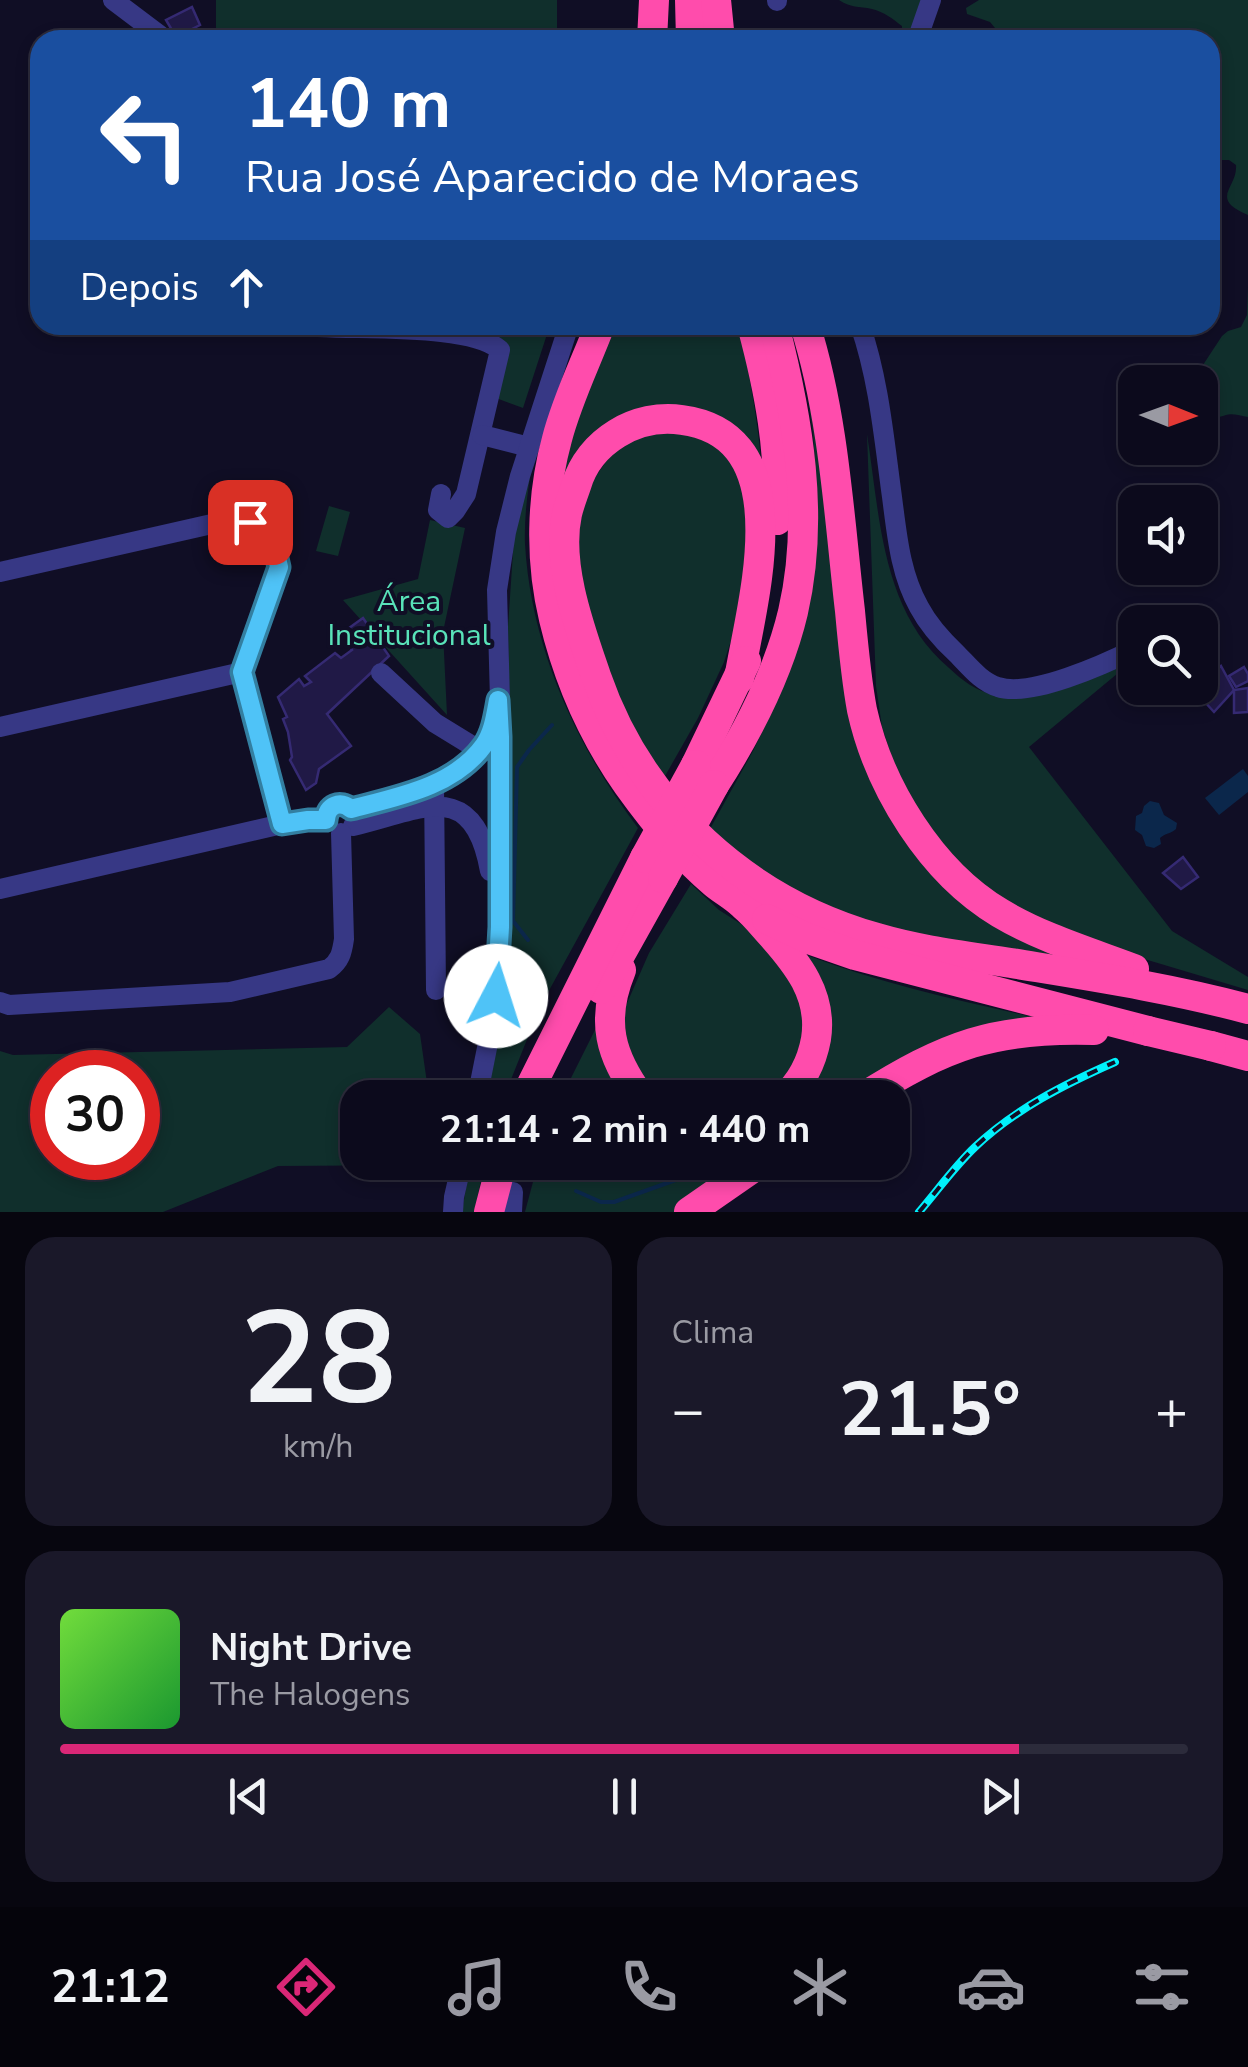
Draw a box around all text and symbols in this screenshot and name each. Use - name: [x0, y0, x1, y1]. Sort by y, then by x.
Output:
- text: 140 m: [245, 56, 451, 152]
- icon: left: [80, 70, 210, 200]
- text: Rua José Aparecido de Moraes: [245, 147, 860, 208]
- icon: ahead: [219, 260, 274, 315]
- text: Depois: [80, 262, 199, 313]
- north arrow: [1118, 365, 1218, 465]
- map controls: [1118, 365, 1218, 705]
- pin: [208, 480, 293, 565]
- button: sound: [1118, 485, 1218, 585]
- icon: arrive: [223, 495, 278, 550]
- park label: Área Institucional: [327, 581, 491, 656]
- button: search: [1118, 605, 1218, 705]
- position arrow: [444, 944, 548, 1048]
- speed limit sign: 30: [30, 1050, 160, 1180]
- text: 21:14 · 2 min · 440 m: [440, 1104, 810, 1155]
- text: 28: [240, 1271, 396, 1448]
- text: Clima: [672, 1311, 754, 1354]
- text: 21.5°: [839, 1359, 1021, 1461]
- text: −: [672, 1373, 705, 1448]
- text: +: [1155, 1373, 1188, 1448]
- text: km/h: [283, 1425, 354, 1468]
- text: Night Drive: [210, 1622, 412, 1673]
- text: The Halogens: [210, 1673, 410, 1716]
- icon: previous: [221, 1769, 276, 1824]
- icon: pause: [597, 1769, 652, 1824]
- icon: next: [973, 1769, 1028, 1824]
- icon: directions: [271, 1952, 341, 2022]
- icon: music: [442, 1952, 512, 2022]
- icon: phone: [614, 1952, 684, 2022]
- icon: climate: [785, 1952, 855, 2022]
- icon: car: [956, 1952, 1026, 2022]
- icon: filters: [1127, 1952, 1197, 2022]
- text: 21:12: [51, 1957, 170, 2018]

